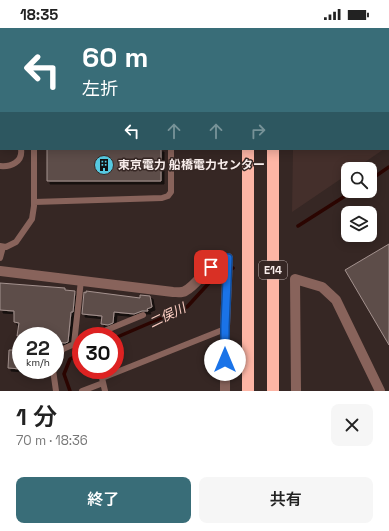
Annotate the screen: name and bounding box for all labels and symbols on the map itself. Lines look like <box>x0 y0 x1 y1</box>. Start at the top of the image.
building icon: 東京電力 船橋電力センター <box>93 154 115 176</box>
place label: 東京電力 船橋電力センター <box>118 157 265 173</box>
pin <box>194 250 228 284</box>
road number: E14 <box>259 261 287 279</box>
water label: 二俣川 <box>146 298 190 332</box>
speed limit sign: 30 <box>72 327 124 379</box>
position arrow <box>204 339 246 381</box>

